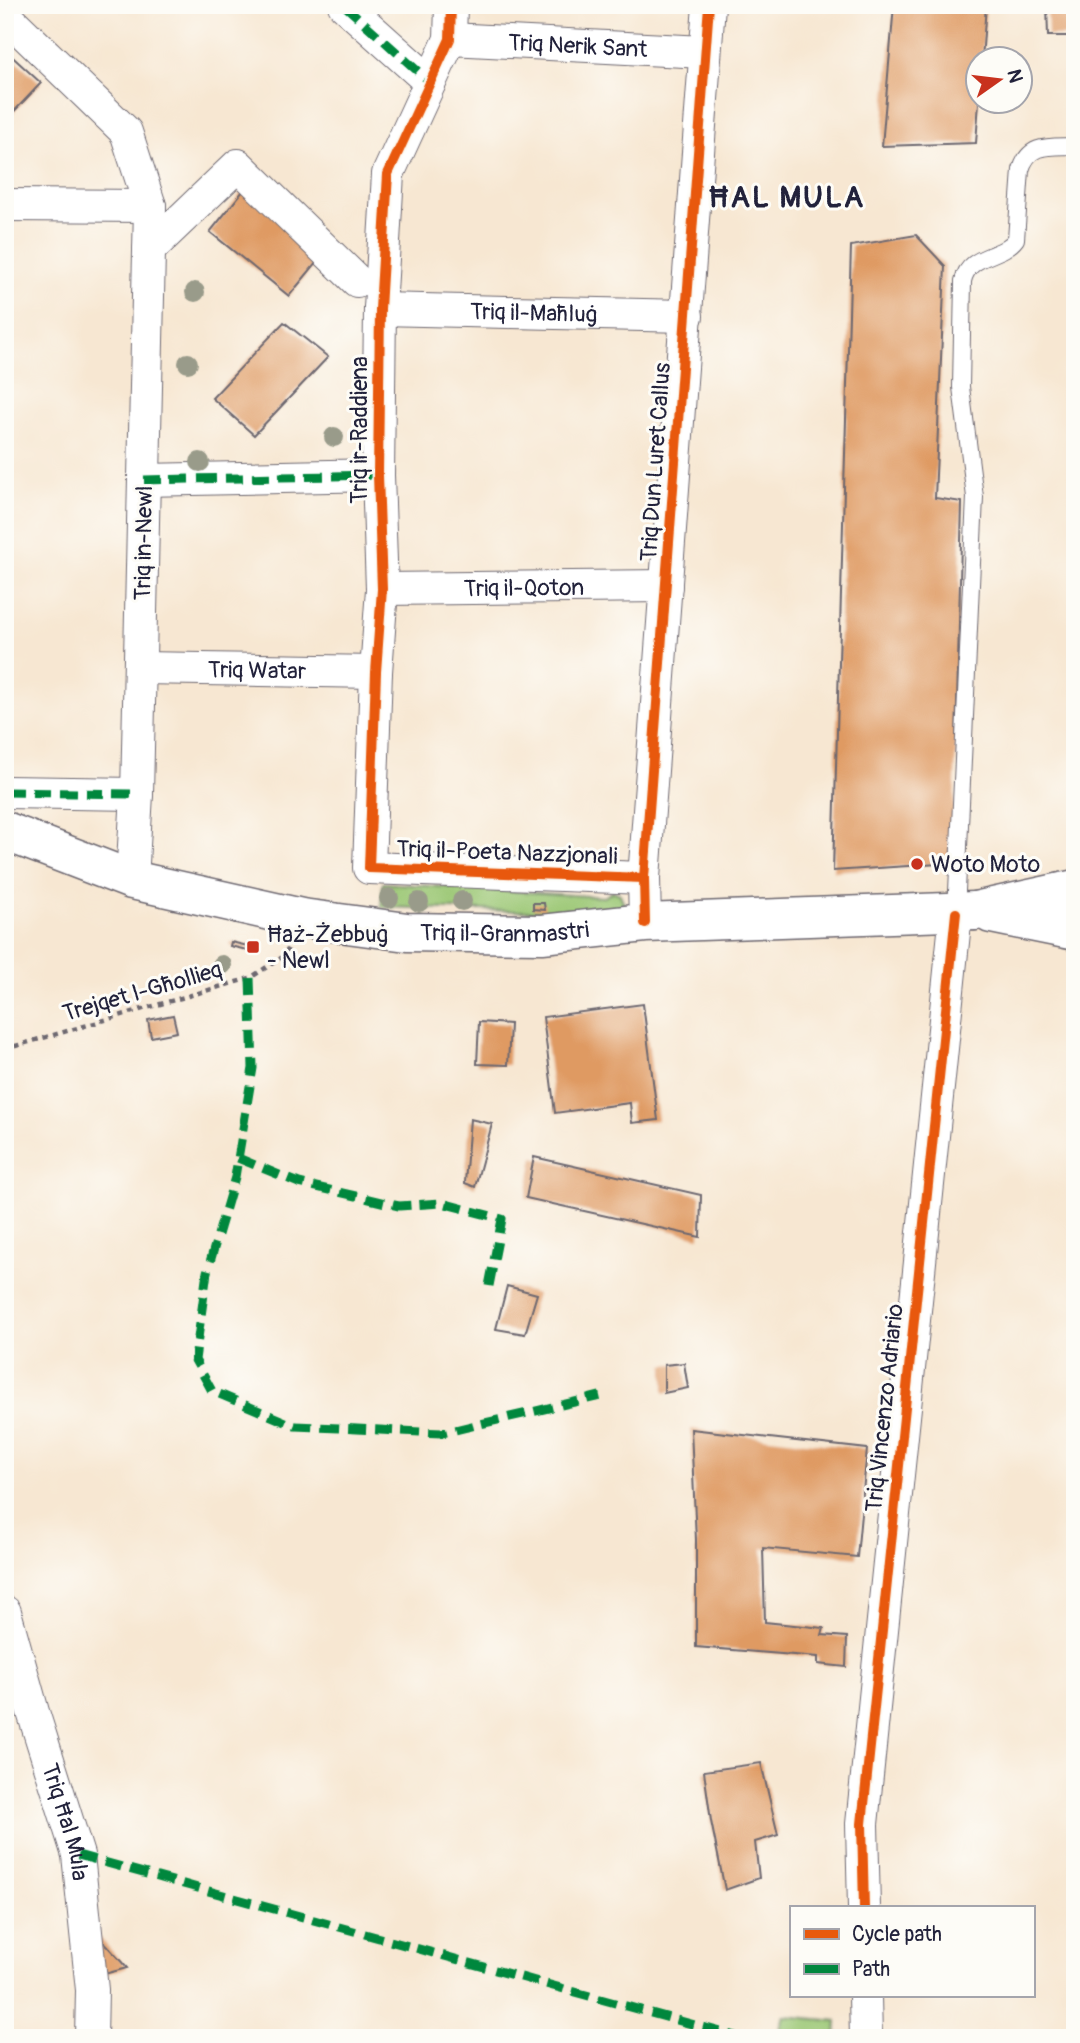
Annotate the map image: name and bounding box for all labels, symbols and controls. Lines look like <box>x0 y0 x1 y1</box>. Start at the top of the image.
street label: Triq Nerik Sant <box>507 28 649 64</box>
north arrow <box>964 46 1034 116</box>
text: N <box>1001 67 1028 85</box>
district label: ĦAL MULA <box>709 179 865 216</box>
street label: Triq il-Maħluġ <box>470 297 598 329</box>
street label: Triq ir-Raddiena <box>345 356 374 504</box>
street label: Triq Dun Luret Callus <box>634 362 677 562</box>
street label: Triq in-Newl <box>128 485 159 601</box>
street label: Triq il-Qoton <box>464 573 584 603</box>
street label: Triq Watar <box>208 655 306 686</box>
street label: Triq il-Poeta Nazzjonali <box>396 834 618 871</box>
place label: Woto Moto <box>931 850 1040 879</box>
marker: Woto Moto <box>909 856 925 872</box>
street label: Triq il-Granmastri <box>420 915 591 949</box>
place label: Ħaż-Żebbuġ - Newl <box>267 920 389 975</box>
marker: Ħaż-Żebbuġ - Newl <box>245 939 261 955</box>
street label: Trejqet l-Għollieq <box>59 955 225 1028</box>
street label: Triq Vincenzo Adriario <box>859 1302 910 1514</box>
street label: Triq Ħal Mula <box>35 1760 95 1882</box>
legend <box>790 1906 1034 1997</box>
text: Cycle path <box>852 1921 942 1948</box>
text: Path <box>852 1956 890 1983</box>

